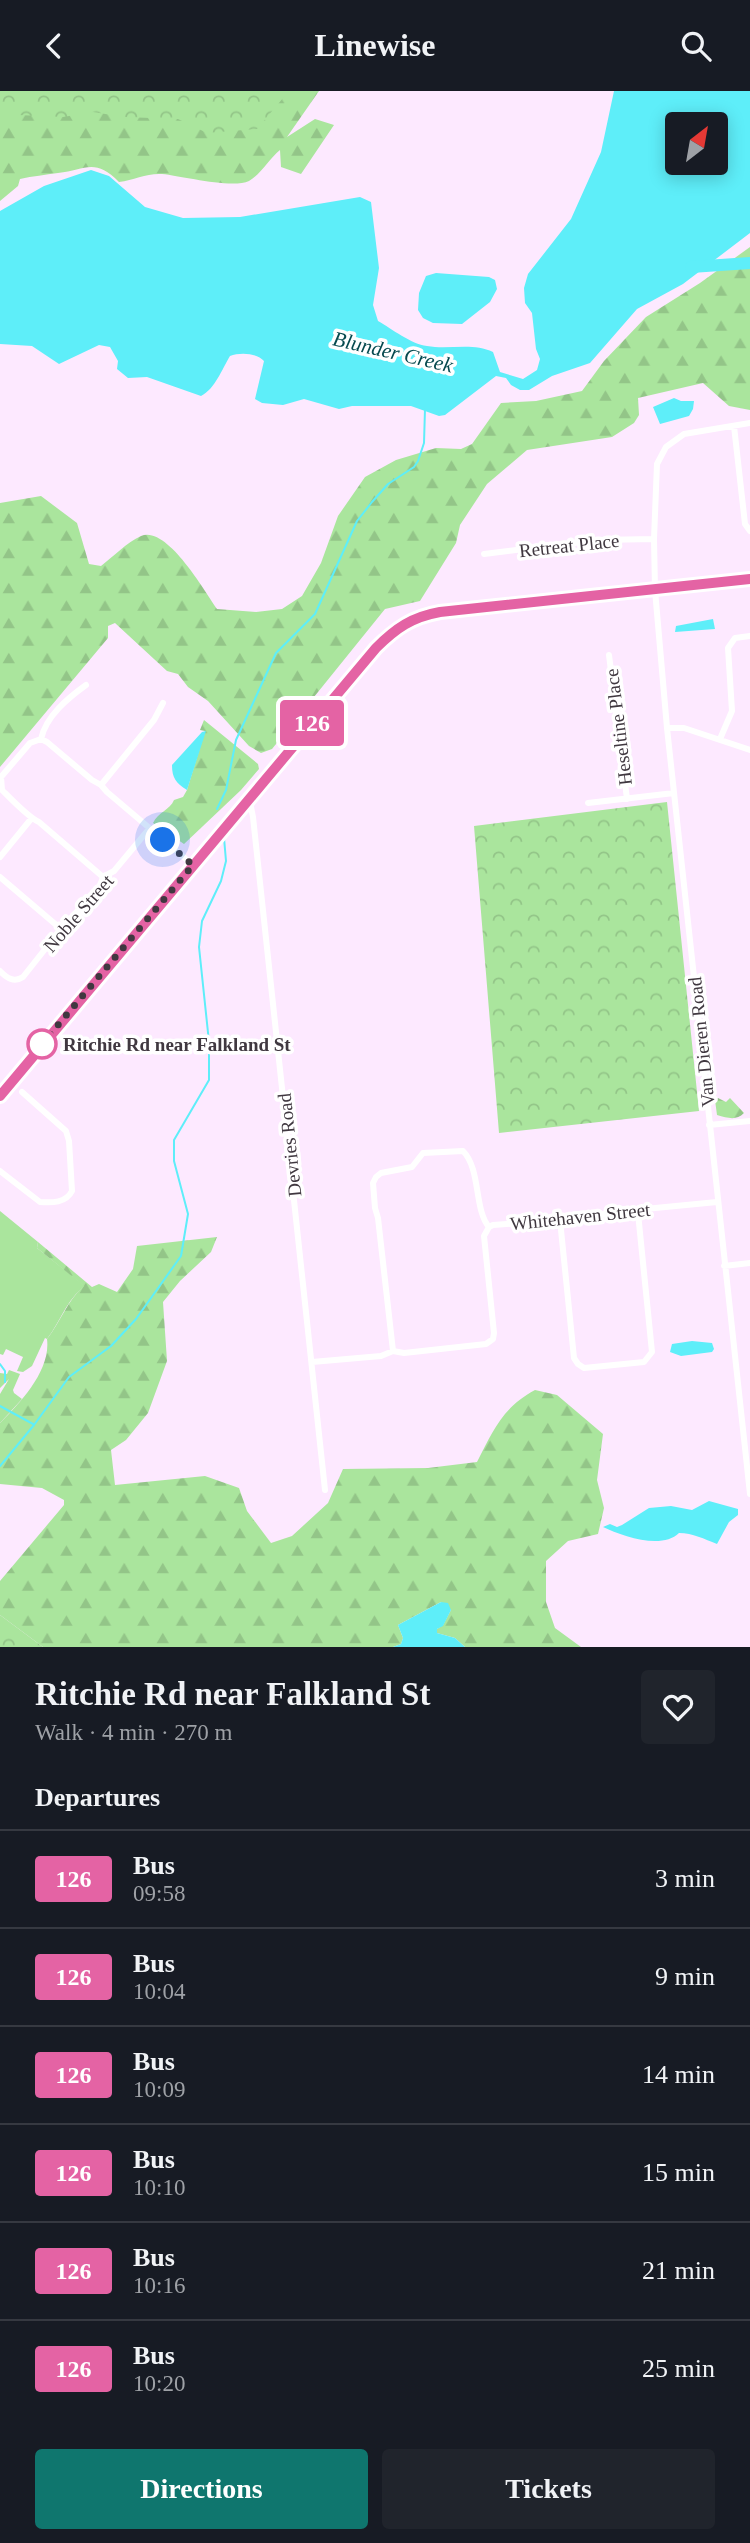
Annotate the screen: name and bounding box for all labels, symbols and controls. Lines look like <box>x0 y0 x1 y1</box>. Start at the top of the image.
icon: back <box>35 27 73 65</box>
text: Linewise <box>315 27 435 63</box>
icon: search <box>677 27 715 65</box>
north arrow <box>665 112 728 175</box>
map controls <box>665 112 728 175</box>
water label: Blunder Creek <box>331 327 456 378</box>
street label: Retreat Place <box>518 530 620 561</box>
street label: Heseltine Place <box>601 667 636 787</box>
line badge: 126 <box>272 700 352 746</box>
text: 126 <box>294 710 330 736</box>
your location <box>145 822 180 857</box>
street label: Noble Street <box>39 870 118 956</box>
street label: Van Dieren Road <box>684 975 719 1108</box>
marker: Ritchie Rd near Falkland St <box>27 1029 57 1059</box>
place label: Ritchie Rd near Falkland St <box>63 1034 291 1055</box>
street label: Devries Road <box>274 1092 305 1198</box>
street label: Whitehaven Street <box>509 1199 652 1234</box>
button: heart <box>641 1670 715 1744</box>
text: Ritchie Rd near Falkland St <box>35 1676 430 1712</box>
text: Walk · 4 min · 270 m <box>35 1720 232 1745</box>
text: Departures <box>35 1783 160 1812</box>
text: Bus <box>133 1851 175 1880</box>
text: 3 min <box>655 1864 715 1893</box>
text: 126 <box>56 1866 92 1892</box>
text: 09:58 <box>133 1881 185 1906</box>
text: Bus <box>133 1949 175 1978</box>
text: 9 min <box>655 1962 715 1991</box>
text: 126 <box>56 1964 92 1990</box>
text: 10:04 <box>133 1979 185 2004</box>
text: Bus <box>133 2047 175 2076</box>
text: 14 min <box>642 2060 715 2089</box>
text: 126 <box>56 2062 92 2088</box>
text: 10:09 <box>133 2077 185 2102</box>
text: Bus <box>133 2145 175 2174</box>
text: 15 min <box>642 2158 715 2187</box>
text: 126 <box>56 2160 92 2186</box>
text: 10:10 <box>133 2175 185 2200</box>
text: Bus <box>133 2243 175 2272</box>
text: 21 min <box>642 2256 715 2285</box>
text: 126 <box>56 2258 92 2284</box>
text: 10:16 <box>133 2273 185 2298</box>
text: Bus <box>133 2341 175 2370</box>
text: 25 min <box>642 2354 715 2383</box>
text: 126 <box>56 2356 92 2382</box>
text: 10:20 <box>133 2371 185 2396</box>
button: Directions <box>35 2449 368 2529</box>
button: Tickets <box>382 2449 715 2529</box>

